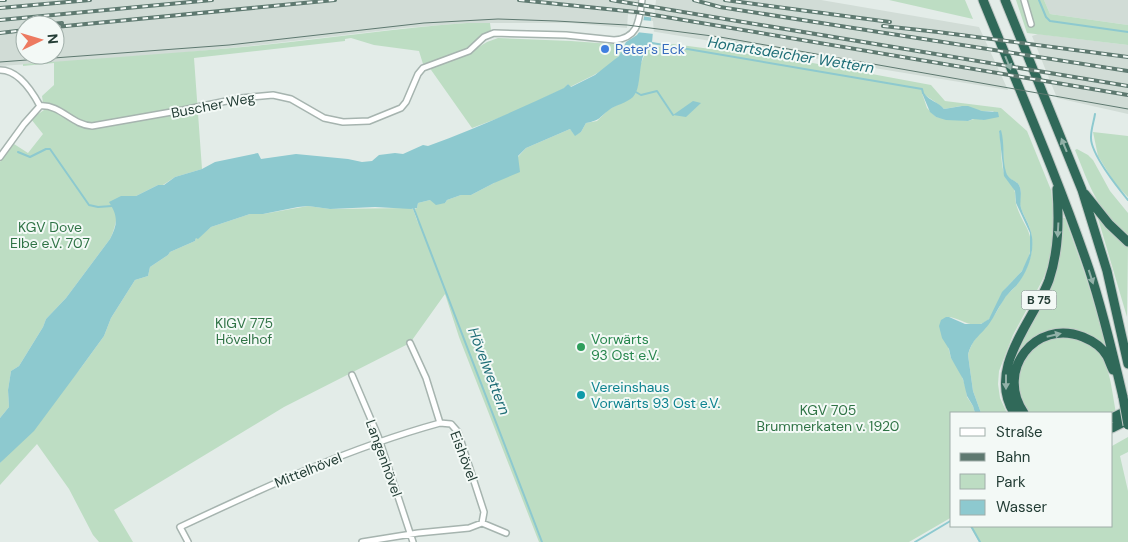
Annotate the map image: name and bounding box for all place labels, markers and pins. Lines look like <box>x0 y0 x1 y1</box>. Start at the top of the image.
place label: Peter's Eck <box>615 40 685 58</box>
marker: Peter's Eck <box>599 43 611 55</box>
place label: Vorwärts 93 Ost e.V. <box>591 330 659 364</box>
marker: Vorwärts 93 Ost e.V. <box>575 341 587 353</box>
place label: Vereinshaus Vorwärts 93 Ost e.V. <box>591 378 721 412</box>
marker: Vereinshaus Vorwärts 93 Ost e.V. <box>575 389 587 401</box>

